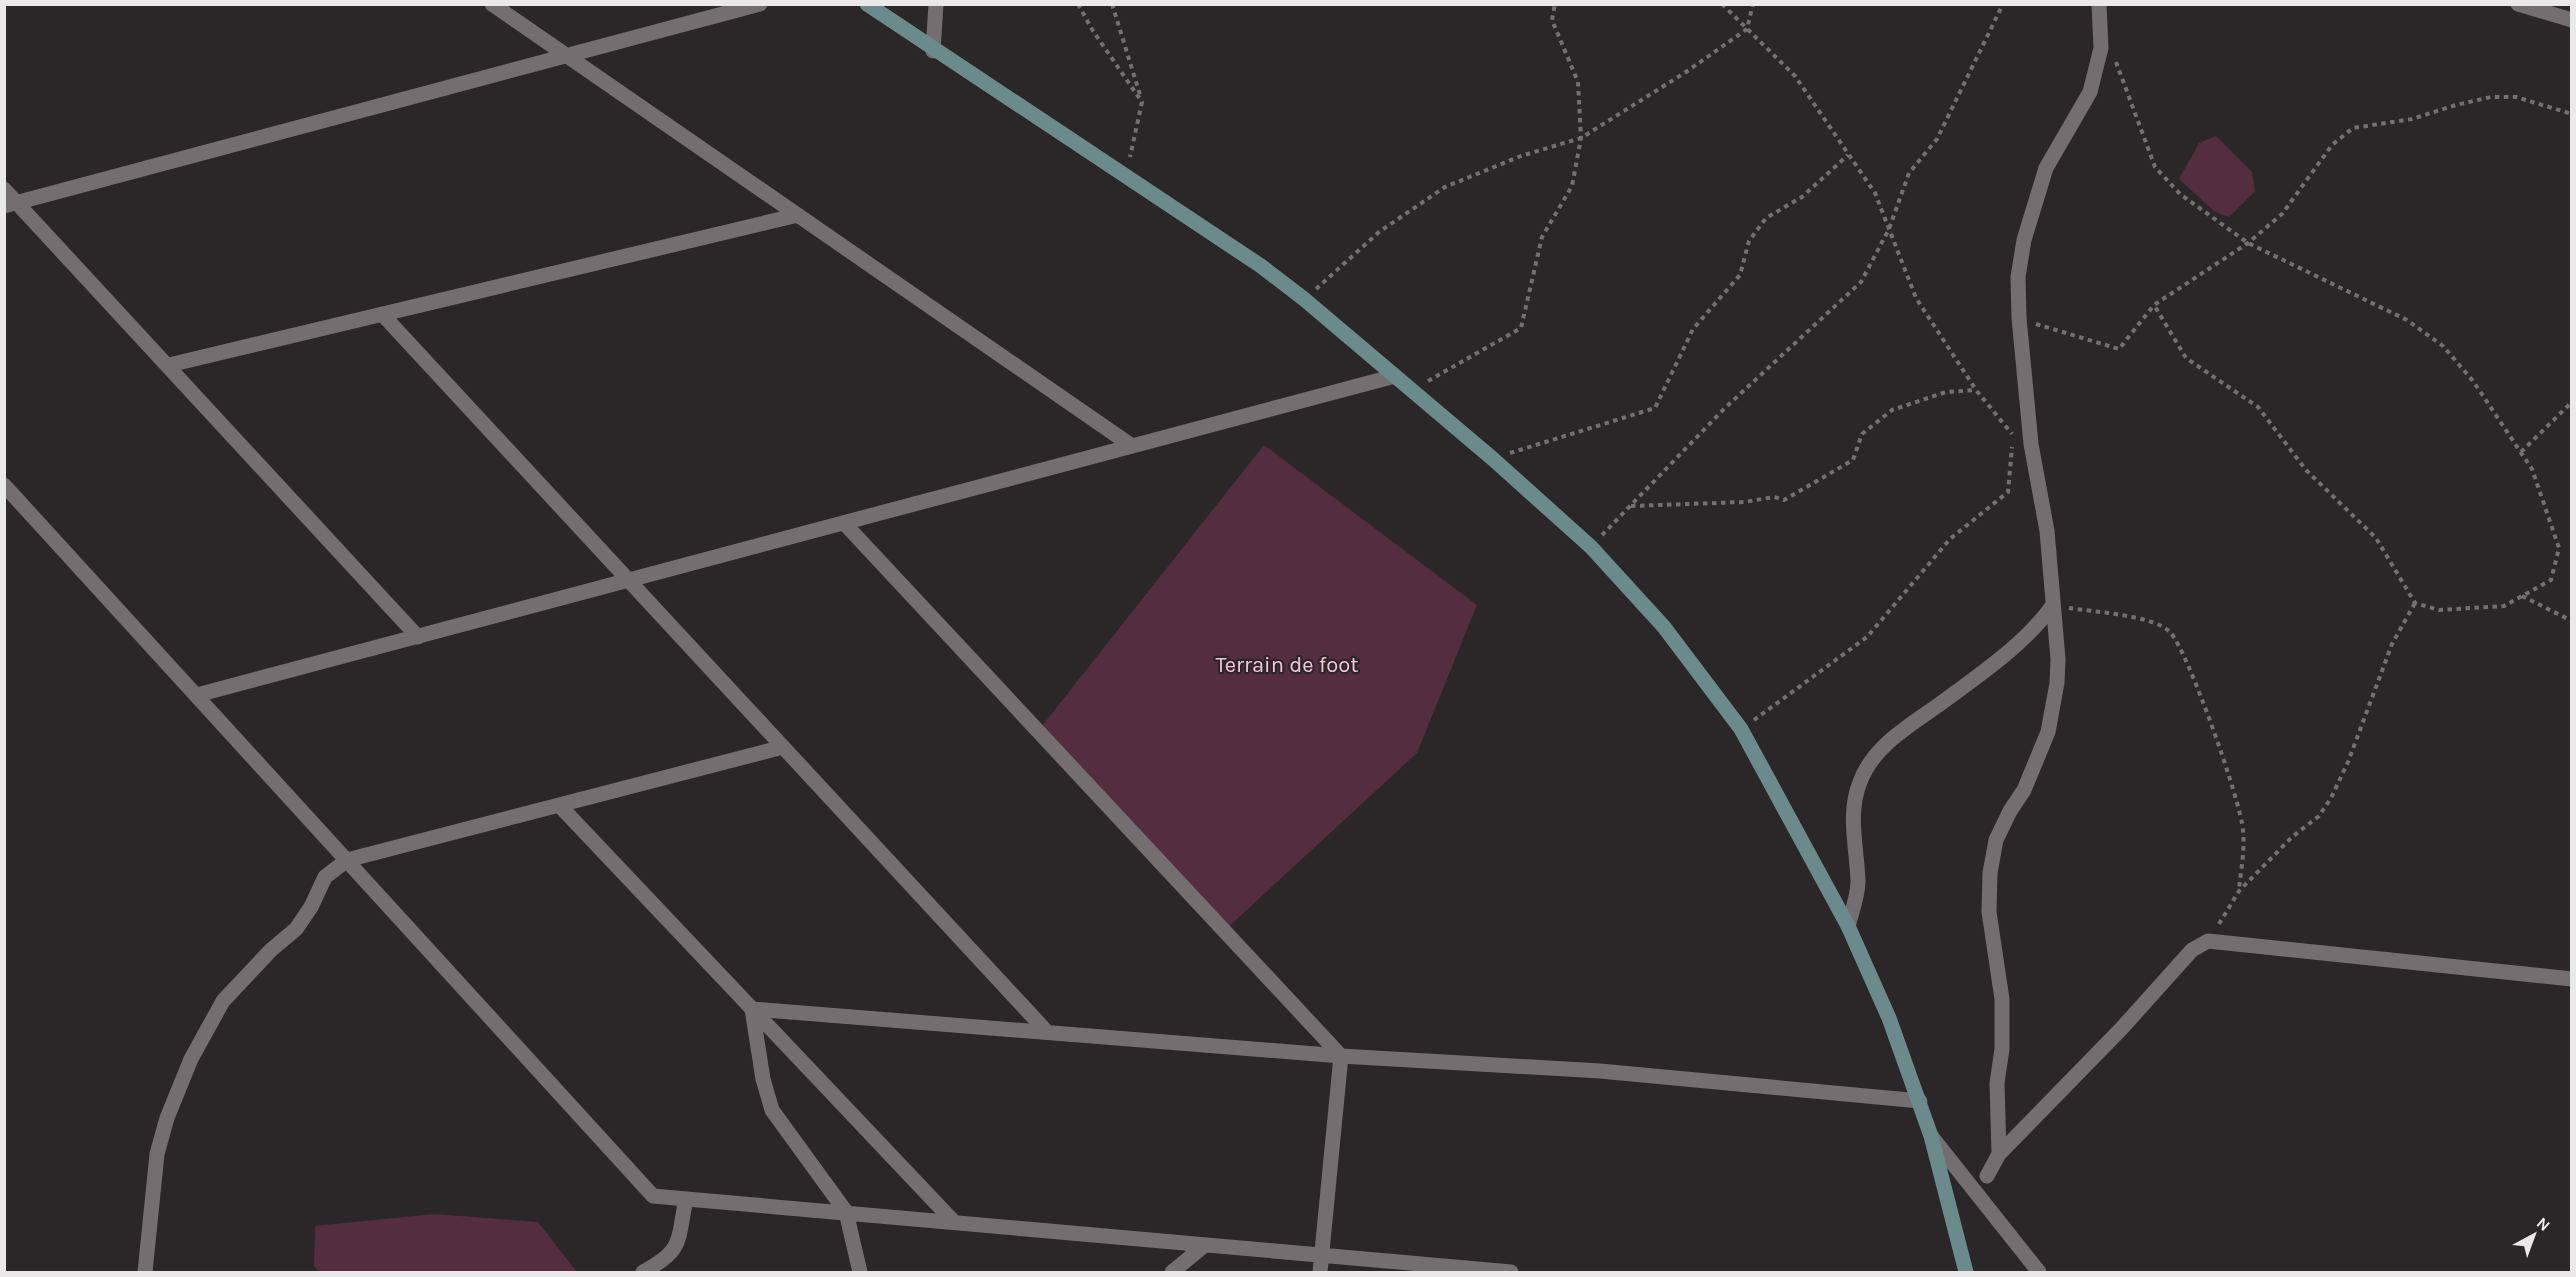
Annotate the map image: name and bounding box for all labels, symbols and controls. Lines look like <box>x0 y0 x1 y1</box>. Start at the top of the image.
park label: Terrain de foot <box>1215 652 1359 678</box>
north arrow <box>2504 1205 2564 1265</box>
text: N <box>2533 1213 2554 1235</box>

